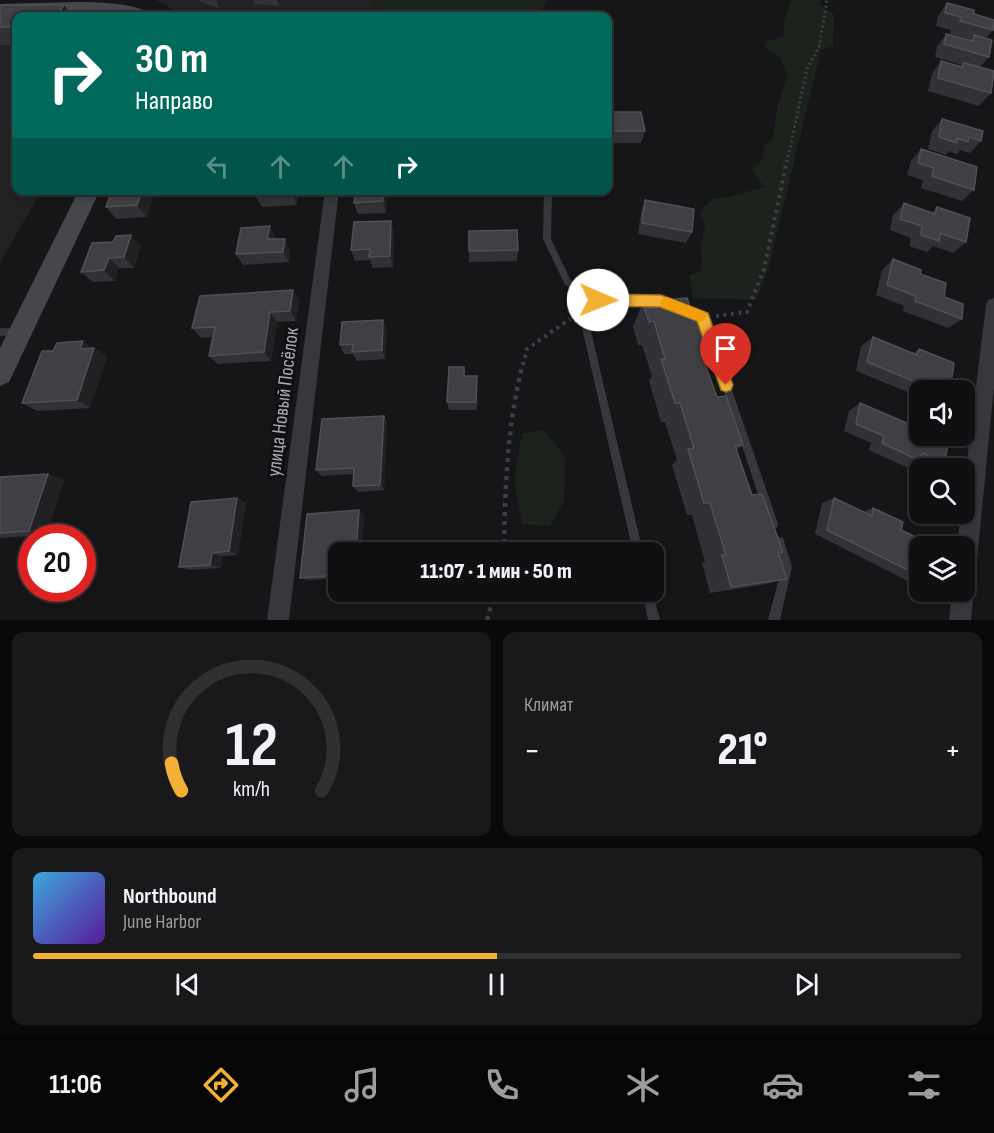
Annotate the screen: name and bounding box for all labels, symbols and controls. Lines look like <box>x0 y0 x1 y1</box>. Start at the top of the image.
text: 30 m <box>135 34 208 85</box>
icon: right <box>36 36 114 114</box>
text: Направо <box>135 85 213 117</box>
icon: left <box>201 150 234 183</box>
icon: ahead <box>264 150 297 183</box>
icon: ahead <box>327 150 360 183</box>
icon: right <box>390 150 423 183</box>
position arrow <box>566 268 630 332</box>
pin <box>700 323 751 385</box>
street label: улица Новый Посёлок <box>262 326 304 478</box>
icon: arrive <box>709 332 742 365</box>
map controls <box>909 380 975 602</box>
button: sound <box>909 380 975 446</box>
button: search <box>909 458 975 524</box>
speed limit sign: 20 <box>18 524 96 602</box>
button: layers <box>909 536 975 602</box>
text: 11:07 · 1 мин · 50 m <box>420 558 572 585</box>
text: Климат <box>524 693 574 717</box>
text: 12 <box>225 709 278 784</box>
text: 21° <box>717 723 768 778</box>
text: − <box>524 731 540 771</box>
text: + <box>945 731 961 771</box>
text: km/h <box>233 777 270 802</box>
text: Northbound <box>123 883 217 910</box>
text: June Harbor <box>123 910 201 934</box>
icon: previous <box>171 968 204 1001</box>
icon: pause <box>480 968 513 1001</box>
icon: next <box>790 968 823 1001</box>
icon: directions <box>200 1064 242 1106</box>
icon: music <box>341 1064 383 1106</box>
icon: phone <box>481 1064 523 1106</box>
icon: climate <box>622 1064 664 1106</box>
icon: car <box>762 1064 804 1106</box>
icon: filters <box>903 1064 945 1106</box>
text: 11:06 <box>49 1069 102 1101</box>

